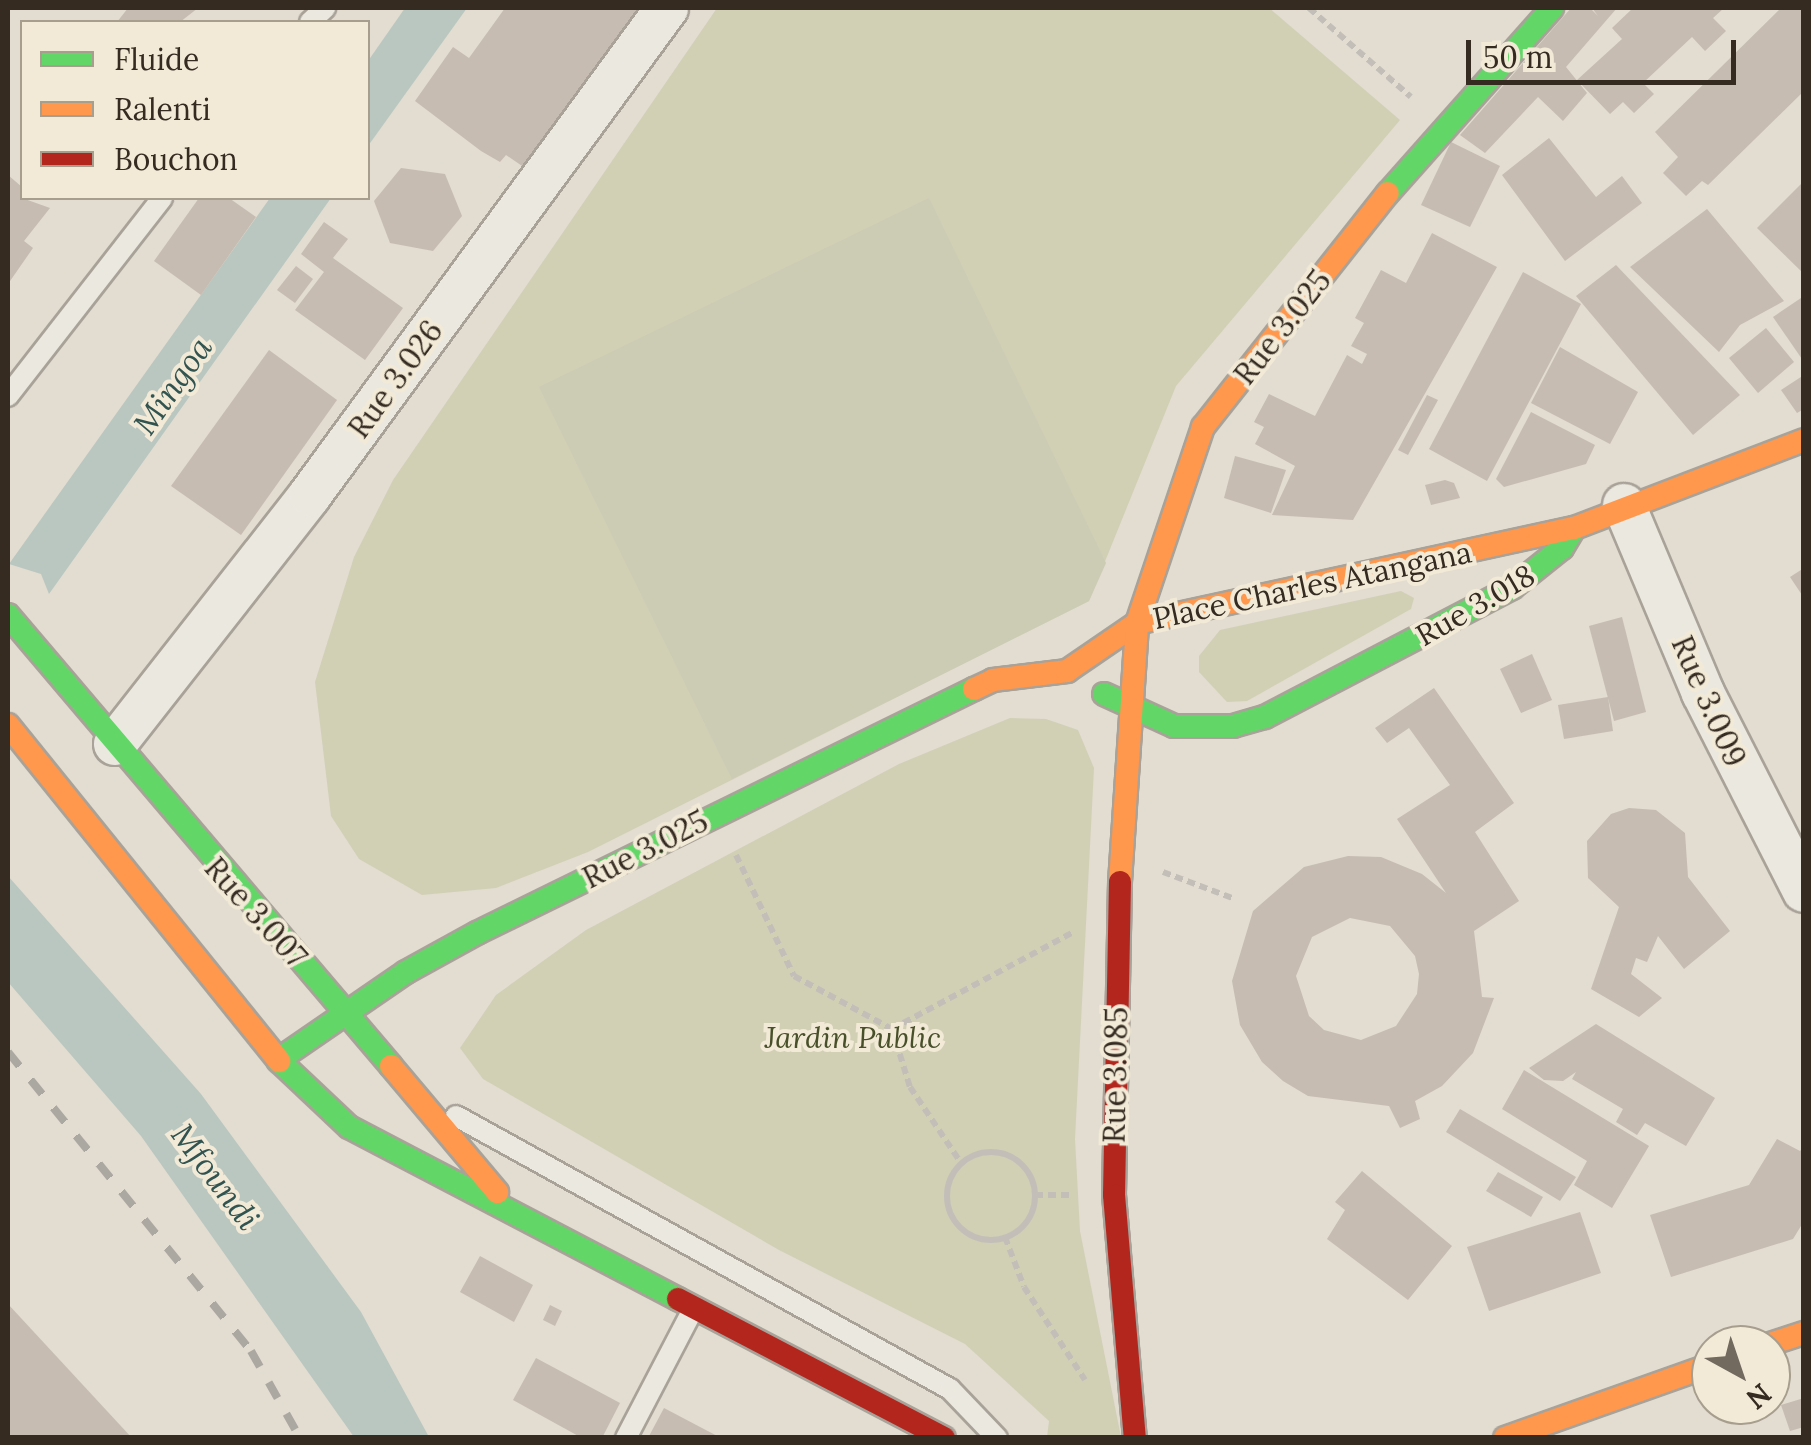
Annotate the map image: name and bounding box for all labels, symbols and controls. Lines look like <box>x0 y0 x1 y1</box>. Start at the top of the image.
legend <box>20 20 370 200</box>
scale bar <box>1471 20 1741 82</box>
text: 50 m <box>1483 38 1553 76</box>
text: Fluide <box>114 40 199 78</box>
text: Ralenti <box>114 90 211 128</box>
text: Bouchon <box>114 140 238 178</box>
street label: Rue 3.025 <box>1226 263 1338 391</box>
street label: Rue 3.026 <box>340 313 450 445</box>
water label: Mingoa <box>126 330 220 442</box>
street label: Place Charles Atangana <box>1149 534 1475 636</box>
street label: Rue 3.018 <box>1409 557 1541 653</box>
street label: Rue 3.009 <box>1664 630 1754 772</box>
street label: Rue 3.025 <box>576 802 714 896</box>
street label: Rue 3.007 <box>197 850 315 974</box>
street label: Rue 3.085 <box>1096 1007 1134 1143</box>
park label: Jardin Public <box>765 1019 941 1055</box>
water label: Mfoundi <box>163 1117 267 1237</box>
north arrow <box>1691 1325 1791 1425</box>
text: N <box>1739 1376 1779 1417</box>

